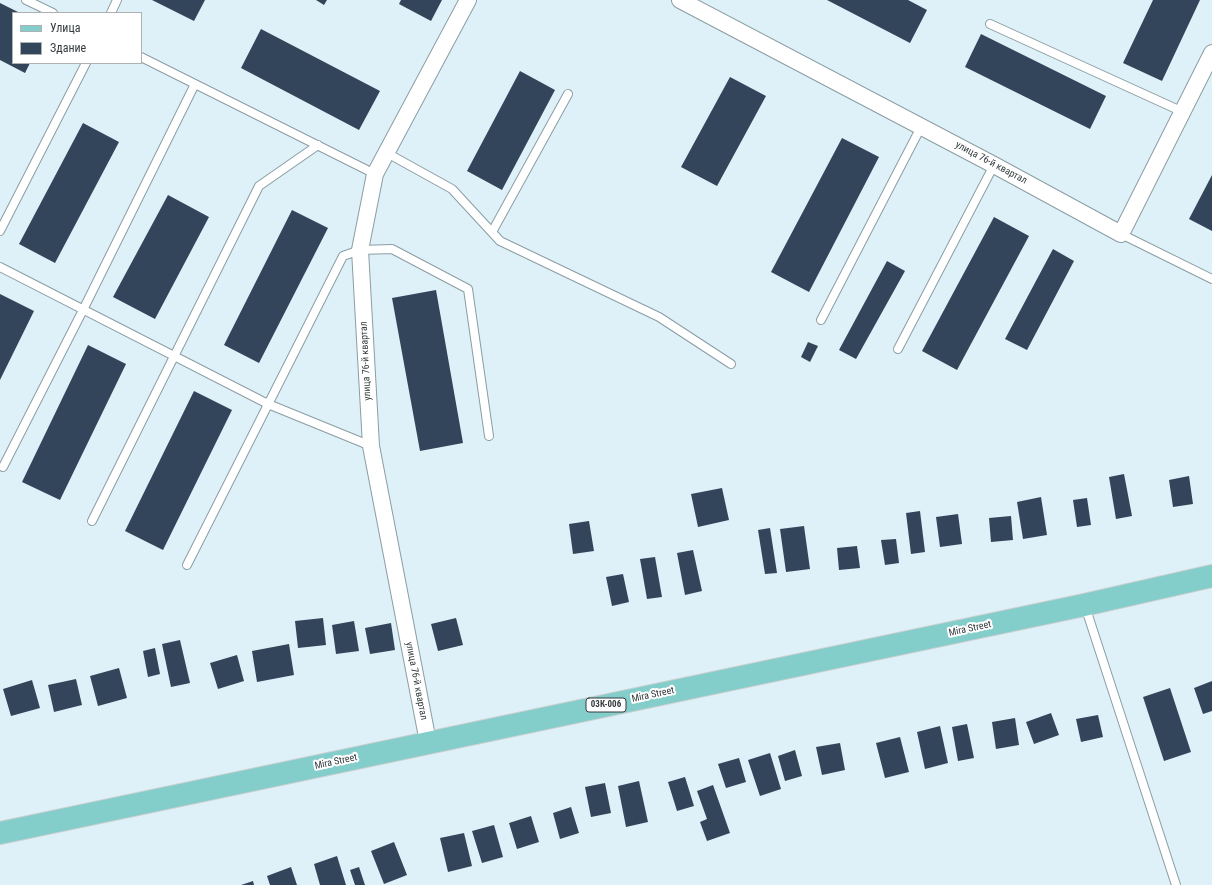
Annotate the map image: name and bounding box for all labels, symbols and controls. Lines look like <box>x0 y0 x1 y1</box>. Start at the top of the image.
legend <box>12 12 142 64</box>
text: Улица <box>50 21 80 35</box>
text: Здание <box>50 41 86 55</box>
street label: улица 76-й квартал <box>953 139 1029 187</box>
street label: улица 76-й квартал <box>358 321 374 401</box>
street label: Mira Street <box>948 619 992 639</box>
street label: улица 76-й квартал <box>403 641 429 721</box>
street label: Mira Street <box>631 685 675 705</box>
road number: 03К-006 <box>586 698 626 712</box>
street label: Mira Street <box>314 752 358 772</box>

